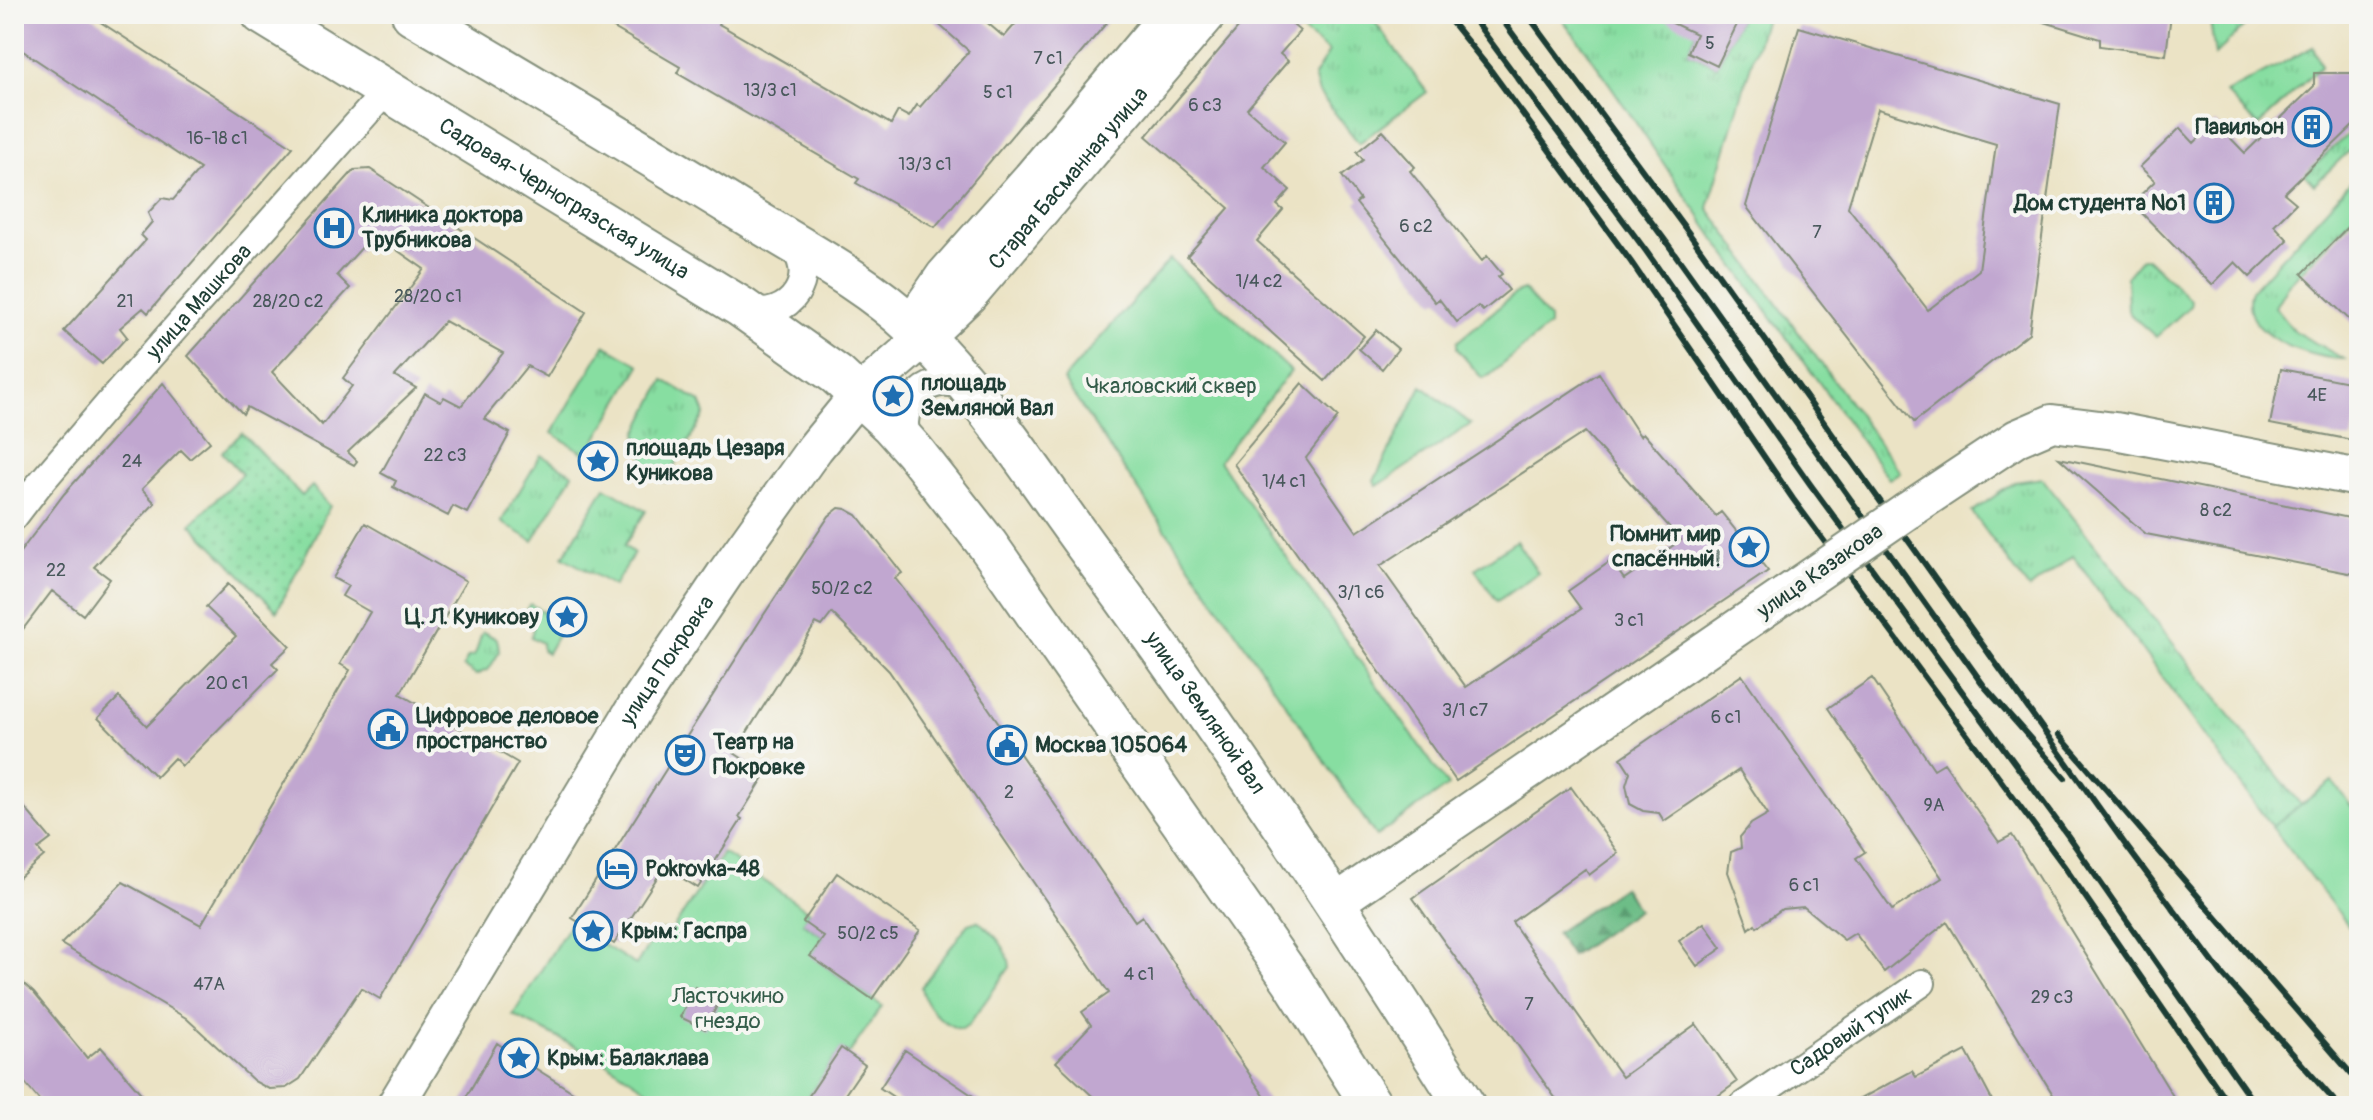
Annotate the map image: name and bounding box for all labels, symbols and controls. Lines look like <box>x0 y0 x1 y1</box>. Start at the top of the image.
house number: 5 <box>1705 32 1715 55</box>
house number: 7 с1 <box>1033 47 1063 70</box>
house number: 13/3 с1 <box>743 79 797 102</box>
street label: Старая Басманная улица <box>982 81 1154 276</box>
house number: 5 с1 <box>983 81 1013 104</box>
house number: 6 с3 <box>1188 94 1222 117</box>
building icon: Павильон <box>2291 106 2333 148</box>
street label: Садовая-Черногрязская улица <box>434 112 694 286</box>
place label: Павильон <box>2195 113 2284 141</box>
house number: 16-18 с1 <box>186 127 248 150</box>
house number: 13/3 с1 <box>898 153 952 176</box>
building icon: Дом студента №1 <box>2193 182 2235 224</box>
place label: Дом студента №1 <box>2012 189 2186 217</box>
place label: Клиника доктора Трубникова <box>361 201 523 254</box>
hospital icon: Клиника доктора Трубникова <box>313 207 355 249</box>
house number: 6 с2 <box>1399 215 1433 238</box>
house number: 7 <box>1812 221 1822 244</box>
street label: улица Машкова <box>139 238 258 366</box>
house number: 1/4 с2 <box>1235 270 1283 293</box>
house number: 28/20 с1 <box>394 285 462 308</box>
house number: 21 <box>116 290 134 313</box>
house number: 28/20 с2 <box>252 290 324 313</box>
place label: площадь Земляной Вал <box>921 369 1054 422</box>
park label: Чкаловский сквер <box>1085 372 1257 400</box>
place icon: площадь Земляной Вал <box>872 375 914 417</box>
house number: 4Е <box>2307 384 2327 407</box>
place label: площадь Цезаря Куникова <box>626 434 785 487</box>
place icon: площадь Цезаря Куникова <box>577 440 619 482</box>
house number: 22 с3 <box>423 444 467 467</box>
house number: 24 <box>122 450 143 473</box>
house number: 1/4 с1 <box>1262 470 1306 493</box>
house number: 8 с2 <box>2200 499 2232 522</box>
street label: улица Казакова <box>1751 517 1888 625</box>
place label: Помнит мир спасённый! <box>1610 520 1721 573</box>
place icon: Помнит мир спасённый! <box>1728 526 1770 568</box>
house number: 22 <box>46 559 66 582</box>
house number: 50/2 с2 <box>811 577 873 600</box>
house number: 3/1 с6 <box>1337 581 1385 604</box>
street label: улица Покровка <box>613 590 720 731</box>
place icon: Ц. Л. Куникову <box>546 596 588 638</box>
place label: Ц. Л. Куникову <box>405 603 540 631</box>
house number: 3 с1 <box>1614 609 1644 632</box>
street label: улица Земляной Вал <box>1138 625 1272 800</box>
house number: 20 с1 <box>206 672 248 695</box>
house number: 3/1 с7 <box>1442 699 1489 722</box>
place label: Цифровое деловое пространство <box>416 702 599 755</box>
house number: 6 с1 <box>1711 706 1741 729</box>
public building icon: Цифровое деловое пространство <box>367 708 409 750</box>
public building icon: Москва 105064 <box>986 724 1028 766</box>
place label: Театр на Покровке <box>712 728 806 781</box>
place label: Москва 105064 <box>1035 731 1187 759</box>
theatre icon: Театр на Покровке <box>664 734 706 776</box>
house number: 2 <box>1004 781 1014 804</box>
house number: 9A <box>1924 794 1945 817</box>
hotel icon: Pokrovka-48 <box>596 848 638 890</box>
place label: Pokrovka-48 <box>645 855 760 883</box>
house number: 6 с1 <box>1789 874 1819 897</box>
place icon: Крым: Гаспра <box>572 910 614 952</box>
place label: Крым: Гаспра <box>621 917 747 945</box>
house number: 50/2 с5 <box>837 922 899 945</box>
house number: 4 с1 <box>1124 963 1154 986</box>
house number: 47А <box>193 973 225 996</box>
street label: Садовый тупик <box>1784 980 1917 1083</box>
park label: Ласточкино гнездо <box>671 982 784 1035</box>
house number: 29 с3 <box>2031 986 2073 1009</box>
house number: 7 <box>1524 993 1534 1016</box>
place icon: Крым: Балаклава <box>498 1037 540 1079</box>
place label: Крым: Балаклава <box>547 1044 709 1072</box>

